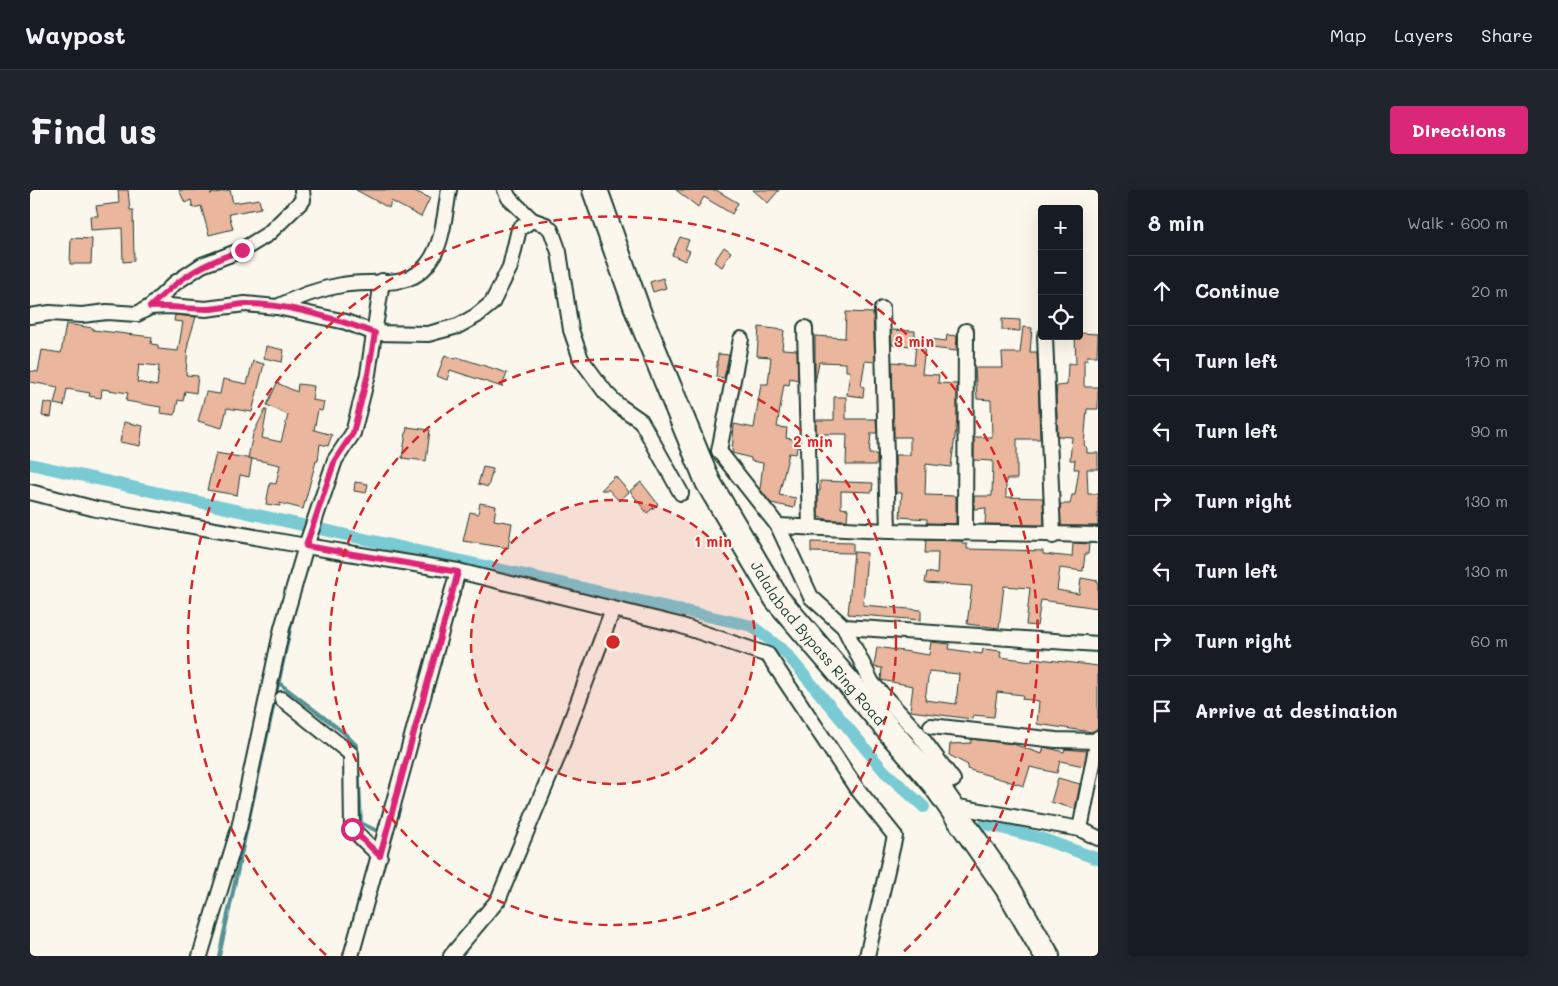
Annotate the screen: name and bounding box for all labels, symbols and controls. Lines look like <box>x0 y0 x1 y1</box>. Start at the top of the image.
text: Waypost <box>25 19 126 50</box>
text: Map <box>1330 23 1366 47</box>
text: Layers <box>1394 23 1453 47</box>
text: Share <box>1481 23 1533 47</box>
button: Directions <box>1390 106 1528 154</box>
text: Find us <box>30 107 157 153</box>
map controls <box>1038 205 1083 340</box>
button: + <box>1038 205 1083 250</box>
text: 8 min <box>1148 209 1204 236</box>
text: Walk · 600 m <box>1407 212 1508 233</box>
route end <box>231 239 254 262</box>
button: − <box>1038 250 1083 295</box>
icon: ahead <box>1148 277 1176 305</box>
text: Continue <box>1195 278 1280 303</box>
text: 20 m <box>1471 280 1508 301</box>
button: locate <box>1038 295 1083 340</box>
text: 3 min <box>894 331 934 351</box>
icon: left <box>1148 347 1176 375</box>
text: Turn left <box>1195 348 1278 373</box>
text: 170 m <box>1464 350 1508 371</box>
icon: left <box>1148 417 1176 445</box>
text: Turn left <box>1195 418 1278 443</box>
text: 90 m <box>1471 420 1508 441</box>
text: 2 min <box>793 431 833 451</box>
icon: right <box>1148 487 1176 515</box>
text: Turn right <box>1195 488 1292 513</box>
text: 130 m <box>1464 490 1508 511</box>
text: 1 min <box>694 531 732 551</box>
street label: Jalalabad Bypass Ring Road <box>747 557 890 729</box>
icon: left <box>1148 557 1176 585</box>
text: Turn left <box>1195 558 1278 583</box>
text: 130 m <box>1464 560 1508 581</box>
icon: right <box>1148 627 1176 655</box>
text: Turn right <box>1195 628 1292 653</box>
text: 60 m <box>1471 630 1508 651</box>
centre of rings <box>604 633 622 651</box>
icon: arrive <box>1148 697 1176 725</box>
text: Arrive at destination <box>1195 698 1398 723</box>
route start <box>341 818 364 841</box>

